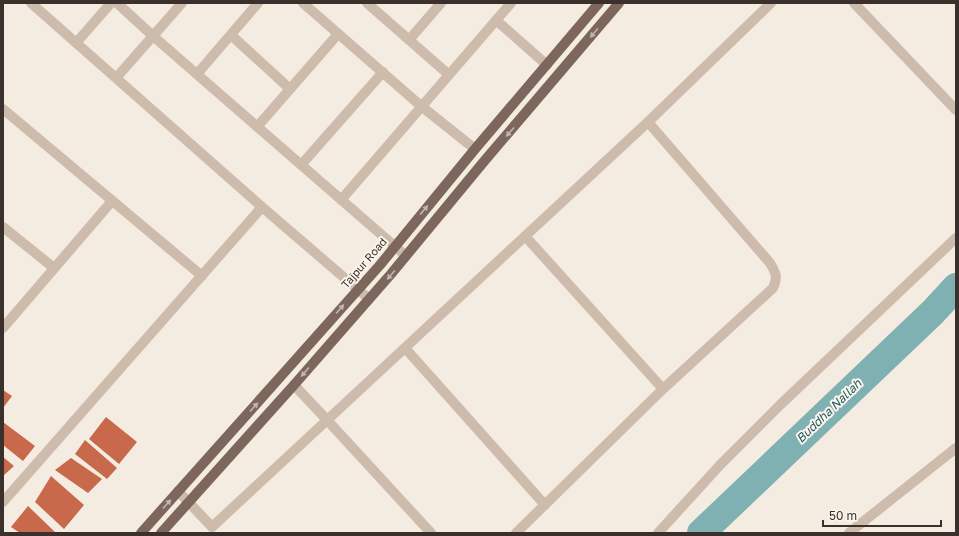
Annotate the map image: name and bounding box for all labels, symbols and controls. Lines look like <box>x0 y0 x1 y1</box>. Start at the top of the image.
one-way arrow <box>590 28 599 37</box>
one-way arrow <box>505 126 514 137</box>
one-way arrow <box>419 205 428 216</box>
street label: Tajpur Road <box>338 235 389 290</box>
one-way arrow <box>386 269 395 280</box>
one-way arrow <box>335 304 344 315</box>
one-way arrow <box>301 367 310 378</box>
water label: Buddha Nallah <box>793 375 865 446</box>
one-way arrow <box>249 402 258 412</box>
one-way arrow <box>162 499 172 509</box>
scale bar <box>823 502 941 528</box>
text: 50 m <box>829 508 857 523</box>

